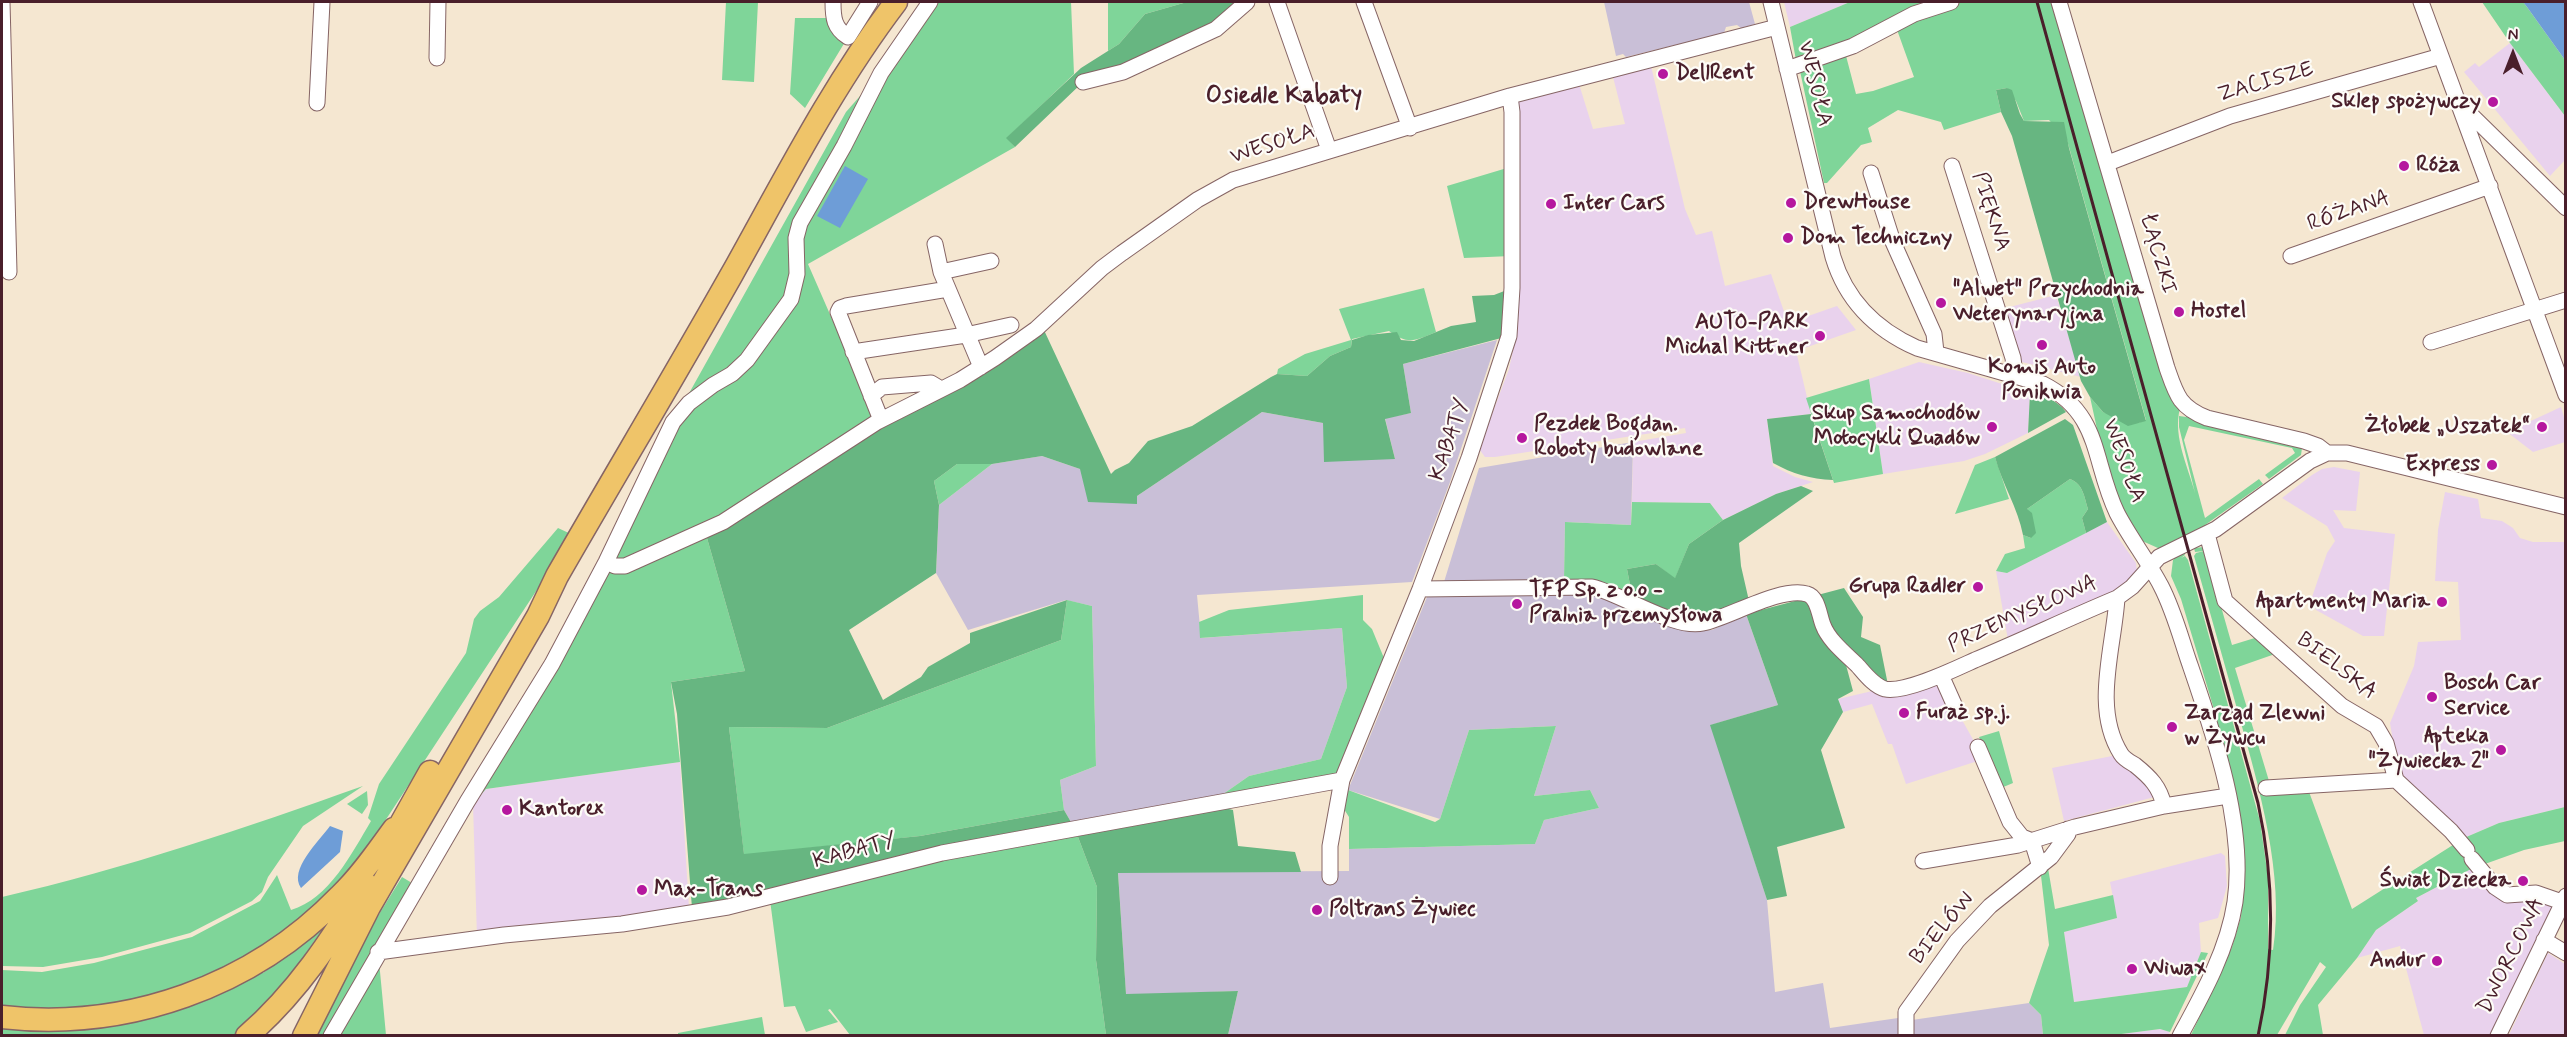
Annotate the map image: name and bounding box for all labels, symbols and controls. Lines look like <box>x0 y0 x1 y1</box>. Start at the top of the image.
north arrow <box>2483 24 2543 84</box>
text: N <box>2508 25 2518 46</box>
street label: WESOŁA <box>1791 38 1837 130</box>
street label: ZACISZE <box>2215 57 2317 109</box>
place label: DellRent <box>1675 61 1755 87</box>
marker: DellRent <box>1656 67 1670 81</box>
district label: Osiedle Kabaty <box>1206 83 1362 111</box>
place label: Sklep spożywczy <box>2331 89 2481 115</box>
marker: Sklep spożywczy <box>2486 95 2500 109</box>
street label: WESOŁA <box>1227 119 1319 171</box>
place label: Róża <box>2416 153 2460 179</box>
marker: Róża <box>2397 159 2411 173</box>
street label: PIĘKNA <box>1965 169 2015 255</box>
street label: RÓŻANA <box>2304 186 2394 238</box>
place label: DrewHouse <box>1803 190 1911 216</box>
place label: Inter Cars <box>1563 191 1665 217</box>
marker: DrewHouse <box>1784 196 1798 210</box>
marker: Inter Cars <box>1544 197 1558 211</box>
street label: ŁĄCZKI <box>2133 211 2181 297</box>
place label: Dom Techniczny <box>1800 225 1952 251</box>
marker: Dom Techniczny <box>1781 231 1795 245</box>
place label: "Alwet" Przychodnia Weterynaryjna <box>1953 277 2144 328</box>
marker: "Alwet" Przychodnia Weterynaryjna <box>1934 296 1948 310</box>
place label: Hostel <box>2191 299 2246 325</box>
marker: Hostel <box>2172 305 2186 319</box>
place label: AUTO-PARK Michal Kittner <box>1665 310 1808 362</box>
marker: AUTO-PARK Michal Kittner <box>1813 329 1827 343</box>
marker: Komis Auto Ponikwia <box>2035 338 2049 352</box>
place label: Komis Auto Ponikwia <box>1988 355 2096 406</box>
street label: KABATY <box>1425 395 1477 485</box>
place label: Skup Samochodów Motocykli Quadów <box>1812 401 1980 452</box>
place label: Pezdek Bogdan. Roboty budowlane <box>1534 412 1703 464</box>
place label: Żłobek „Uszatek“ <box>2364 414 2530 440</box>
street label: WESOŁA <box>2096 415 2150 507</box>
marker: Skup Samochodów Motocykli Quadów <box>1985 420 1999 434</box>
marker: Żłobek „Uszatek“ <box>2535 420 2549 434</box>
marker: Pezdek Bogdan. Roboty budowlane <box>1515 431 1529 445</box>
place label: Express <box>2405 452 2480 478</box>
marker: Express <box>2485 458 2499 472</box>
street label: PRZEMYSŁOWA <box>1944 570 2102 660</box>
place label: Grupa Radler <box>1848 574 1966 600</box>
place label: TFP Sp. z o.o - Pralnia przemysłowa <box>1529 578 1723 630</box>
marker: Grupa Radler <box>1971 580 1985 594</box>
place label: Apartmenty Maria <box>2256 589 2430 615</box>
marker: Apartmenty Maria <box>2435 595 2449 609</box>
marker: TFP Sp. z o.o - Pralnia przemysłowa <box>1510 597 1524 611</box>
street label: BIELSKA <box>2291 627 2381 707</box>
place label: Bosch Car Service <box>2444 671 2541 722</box>
marker: Bosch Car Service <box>2425 690 2439 704</box>
place label: Furaż sp.j. <box>1916 700 2010 726</box>
place label: Zarząd Zlewni w Żywcu <box>2184 701 2325 752</box>
marker: Furaż sp.j. <box>1897 706 1911 720</box>
marker: Zarząd Zlewni w Żywcu <box>2165 720 2179 734</box>
place label: Apteka "Żywiecka 2" <box>2369 724 2489 776</box>
marker: Apteka "Żywiecka 2" <box>2494 743 2508 757</box>
place label: Kantorex <box>519 797 603 823</box>
marker: Kantorex <box>500 803 514 817</box>
street label: KABATY <box>810 828 900 876</box>
place label: Świat Dziecka <box>2380 868 2511 894</box>
marker: Świat Dziecka <box>2516 874 2530 888</box>
place label: Max-Trans <box>654 877 763 903</box>
marker: Max-Trans <box>635 883 649 897</box>
street label: BIELÓW <box>1905 887 1981 971</box>
street label: DWORCOWA <box>2473 894 2551 1018</box>
place label: Poltrans Żywiec <box>1329 897 1476 923</box>
marker: Poltrans Żywiec <box>1310 903 1324 917</box>
place label: Andur <box>2370 948 2425 974</box>
marker: Andur <box>2430 954 2444 968</box>
place label: Wiwax <box>2144 956 2206 982</box>
marker: Wiwax <box>2125 962 2139 976</box>

